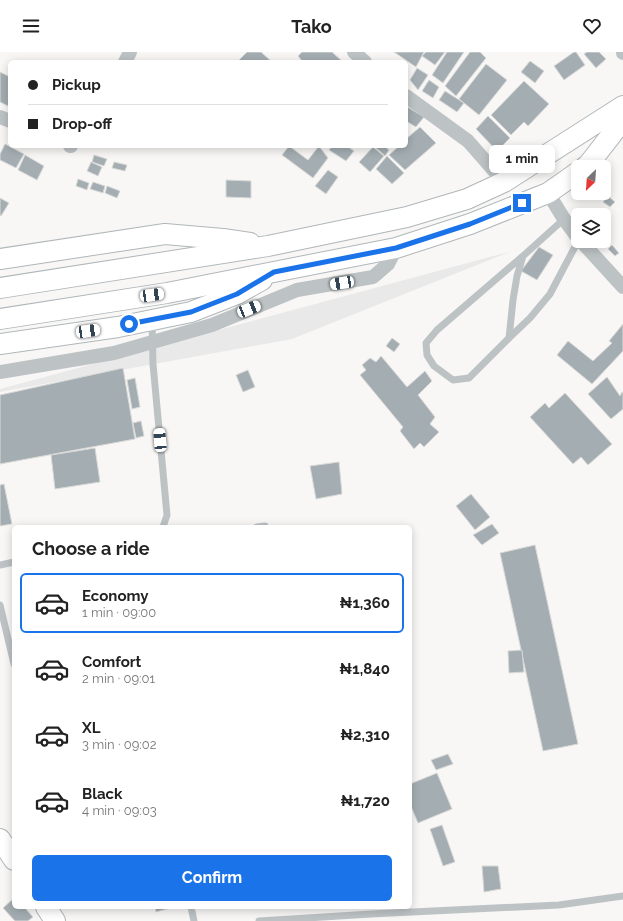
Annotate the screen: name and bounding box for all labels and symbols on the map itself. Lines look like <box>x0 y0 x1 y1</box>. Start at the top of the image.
callout: 1 min <box>489 145 555 173</box>
north arrow <box>571 160 611 200</box>
route end <box>513 194 531 212</box>
car <box>329 275 355 291</box>
car <box>139 287 165 303</box>
car <box>236 299 262 319</box>
route start <box>120 315 138 333</box>
car <box>75 323 101 339</box>
car <box>153 428 167 452</box>

